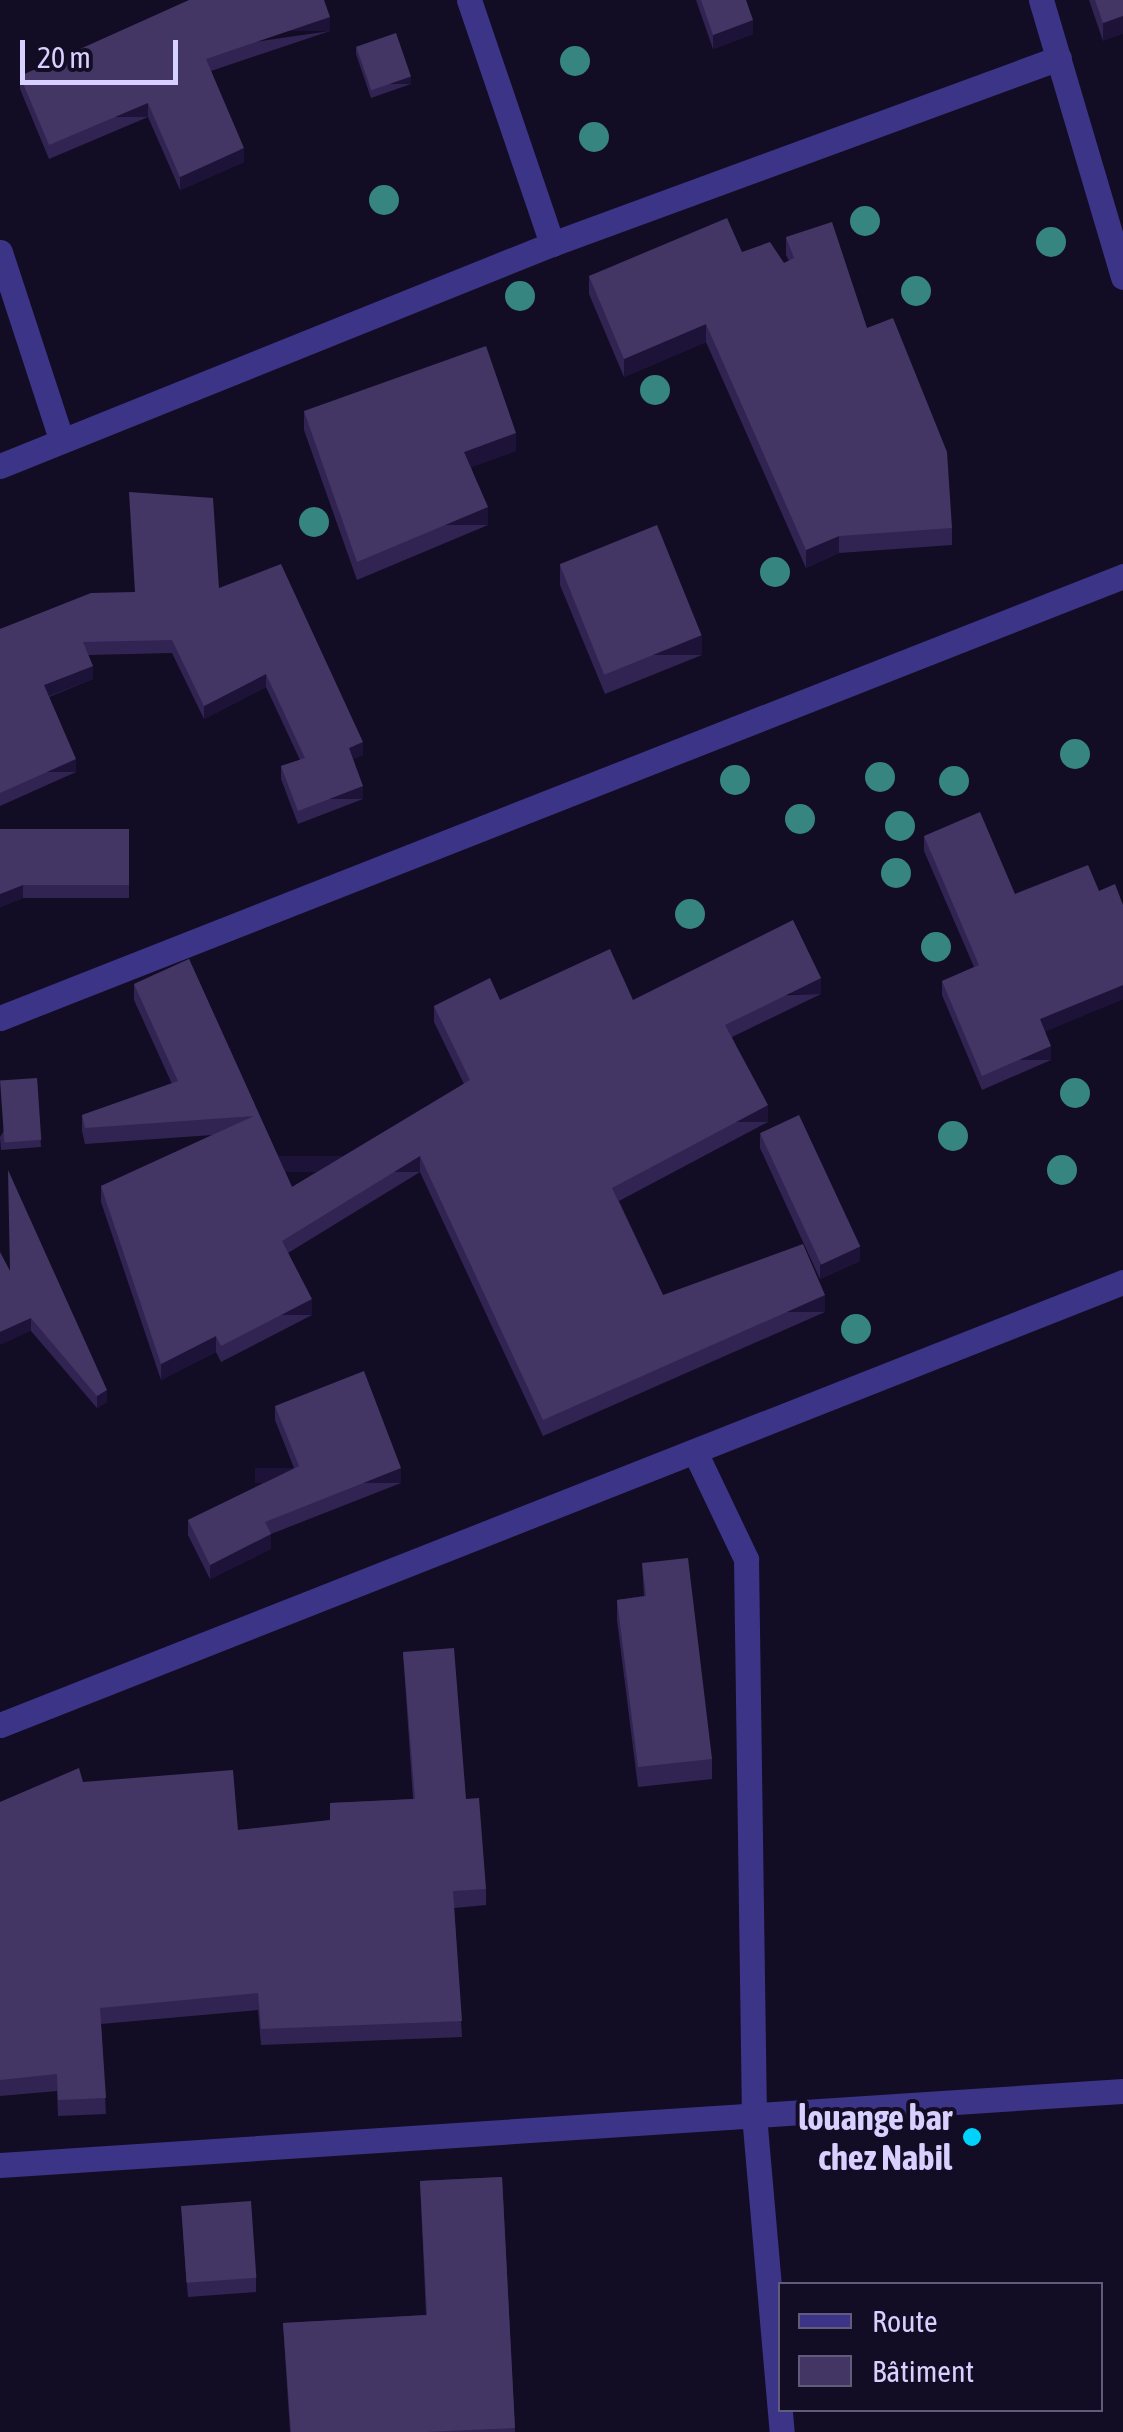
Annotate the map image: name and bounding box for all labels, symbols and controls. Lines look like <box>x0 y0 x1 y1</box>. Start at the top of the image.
scale bar <box>25 20 182 82</box>
text: 20 m <box>37 40 91 74</box>
place label: louange bar chez Nabil <box>798 2096 952 2178</box>
marker: louange bar chez Nabil <box>961 2126 983 2148</box>
legend <box>778 2282 1103 2412</box>
text: Route <box>872 2304 938 2338</box>
text: Bâtiment <box>872 2354 974 2388</box>

